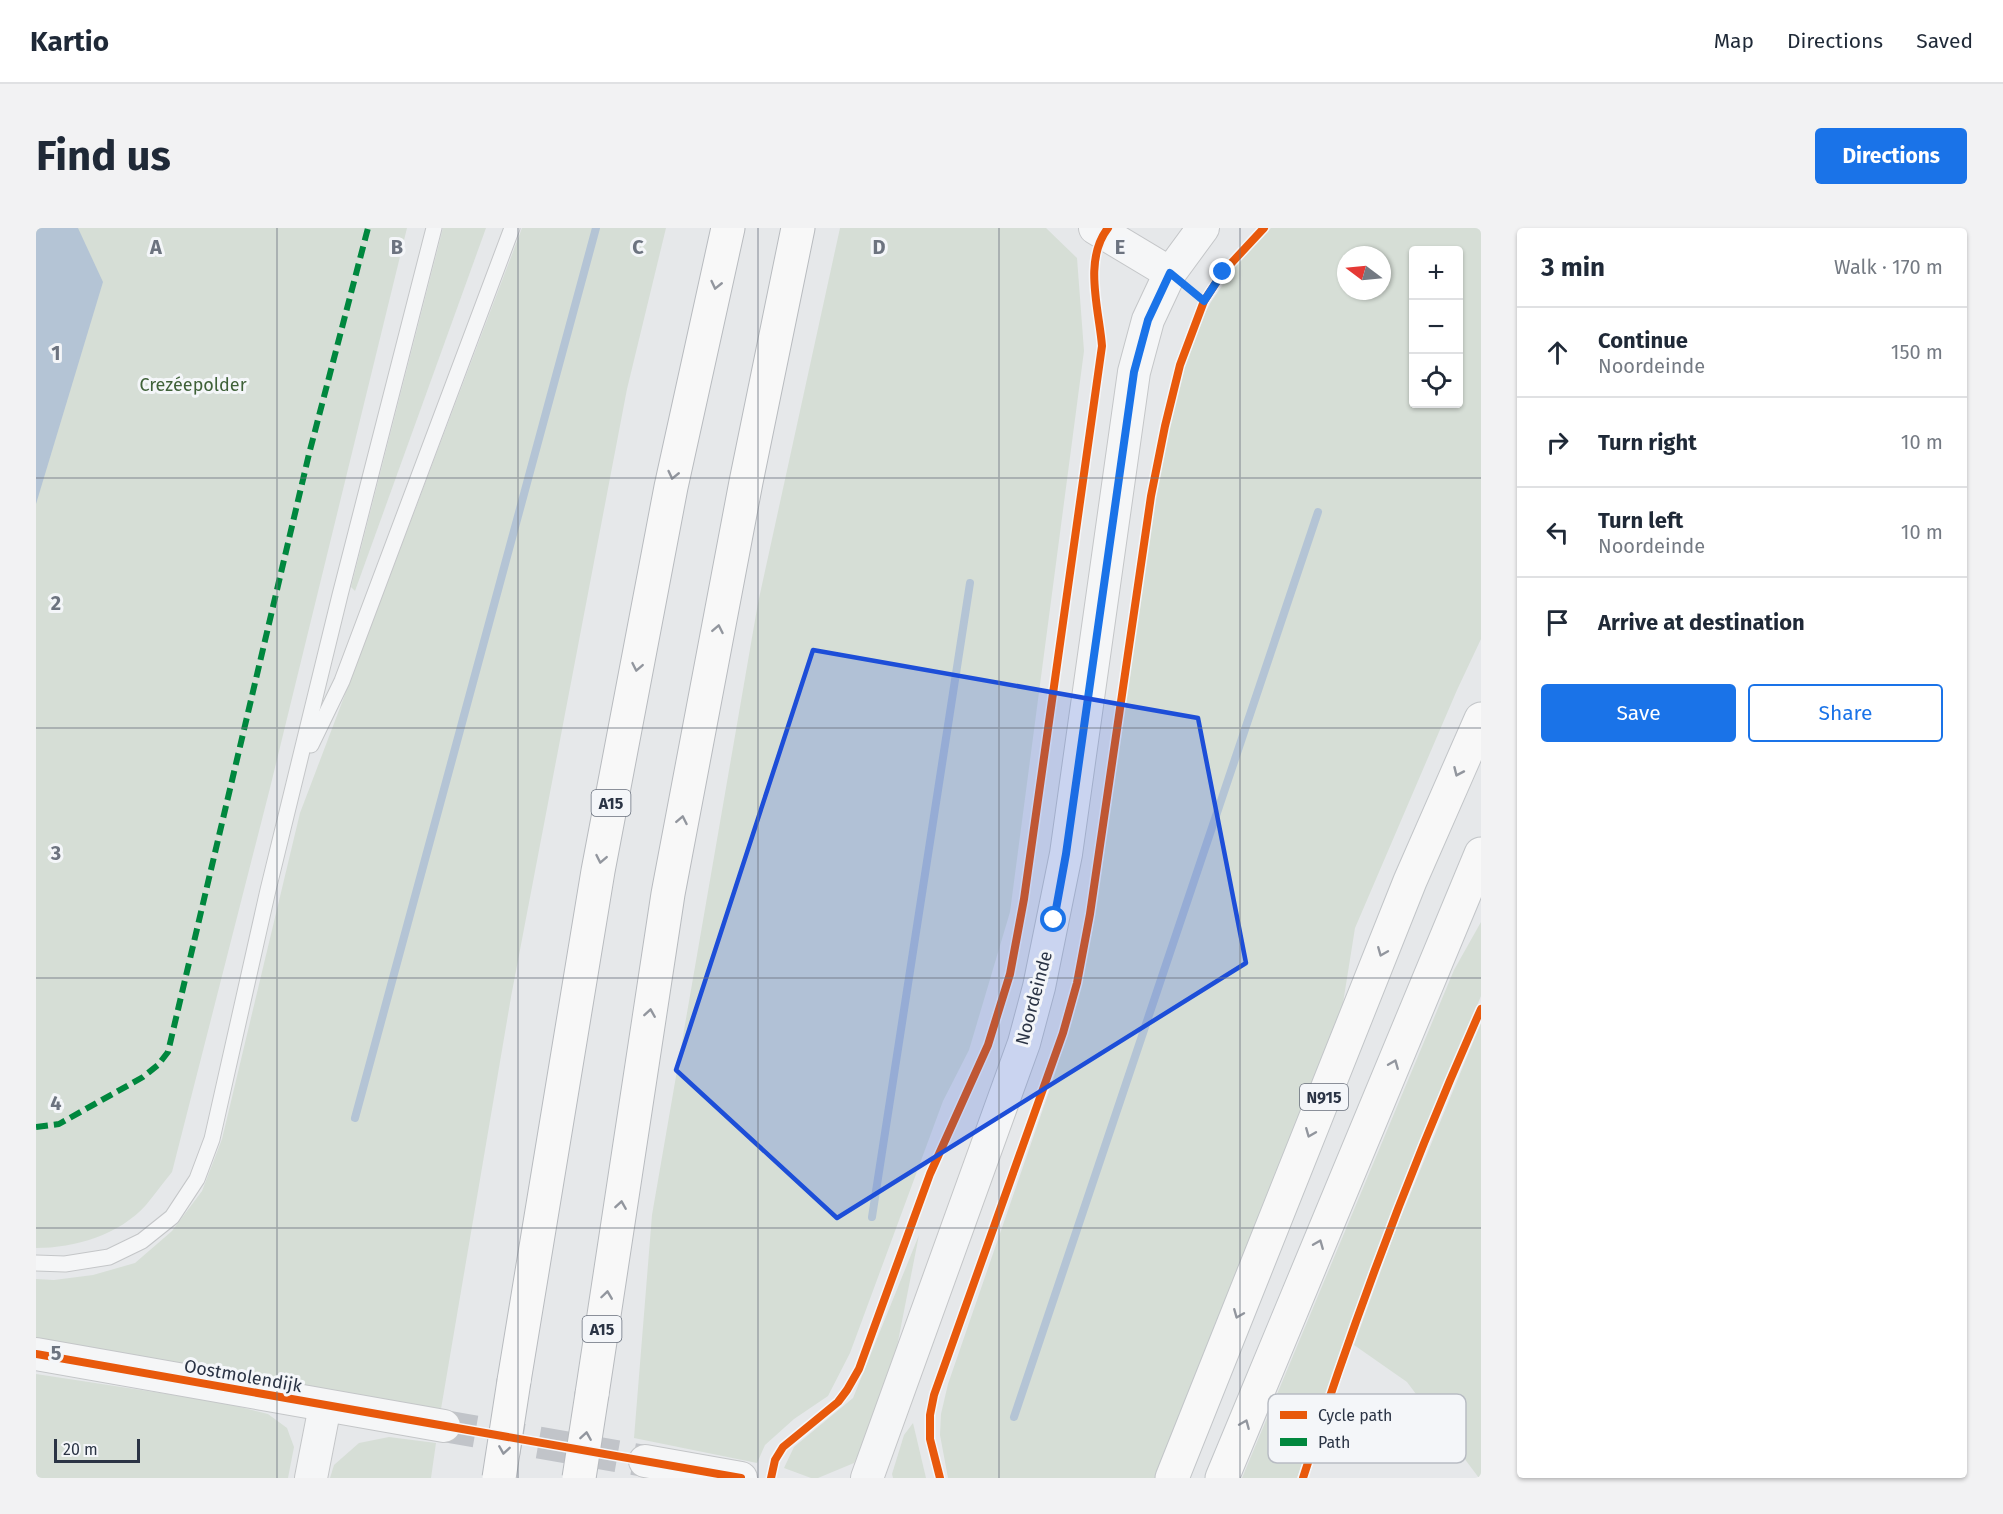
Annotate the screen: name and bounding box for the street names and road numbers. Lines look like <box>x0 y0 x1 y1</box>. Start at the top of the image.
road number: A15 <box>592 790 630 816</box>
street label: Noordeinde <box>1011 949 1057 1047</box>
road number: N915 <box>1300 1084 1348 1110</box>
road number: A15 <box>582 1316 622 1342</box>
street label: Oostmolendijk <box>182 1355 304 1397</box>

